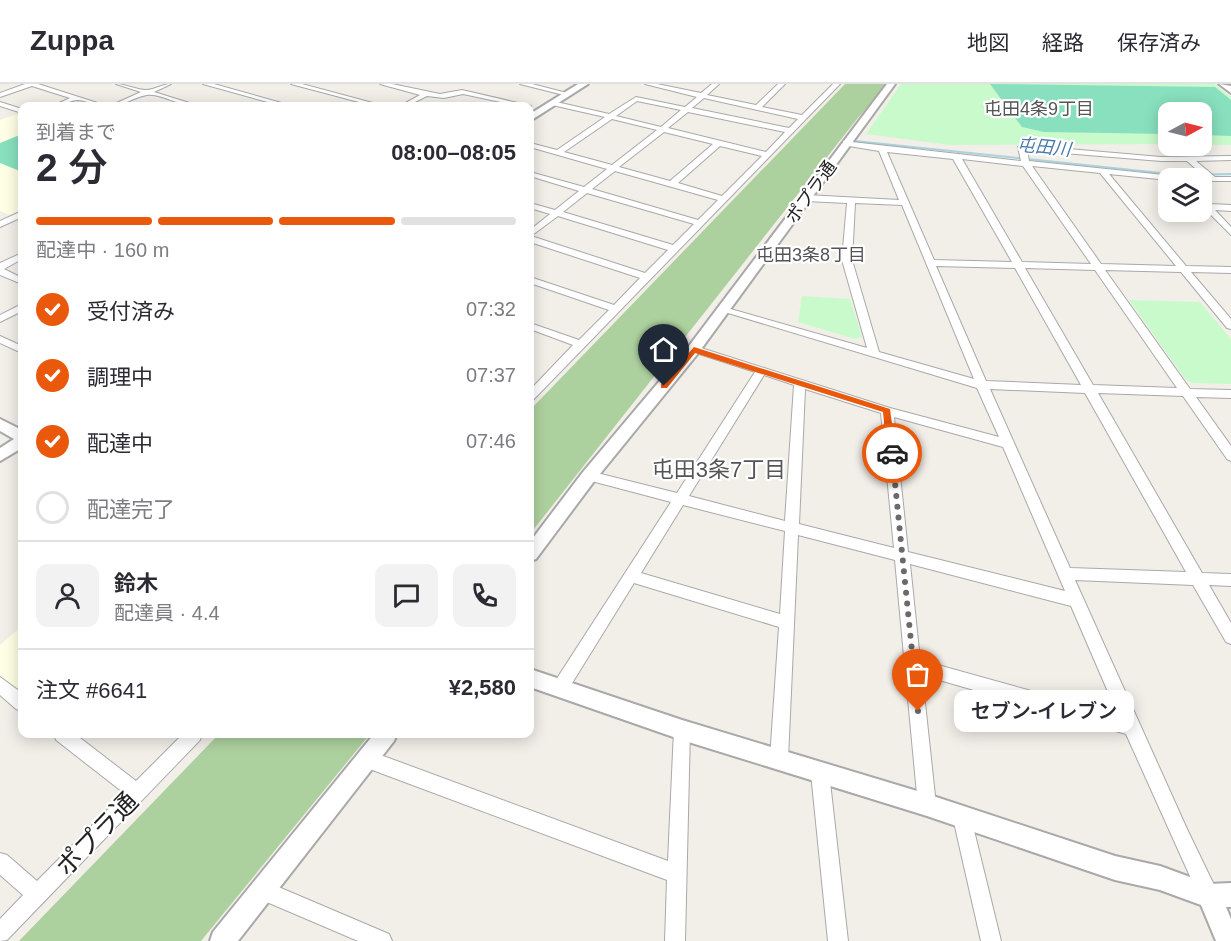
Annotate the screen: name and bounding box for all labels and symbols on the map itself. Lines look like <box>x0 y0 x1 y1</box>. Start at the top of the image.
district label: 屯田4条9丁目 <box>984 99 1094 119</box>
north arrow <box>1158 102 1212 156</box>
water label: 屯田川 <box>1016 134 1074 160</box>
street label: ポプラ通 <box>782 157 840 227</box>
district label: 屯田3条8丁目 <box>756 245 866 265</box>
pin <box>638 324 689 386</box>
courier <box>862 423 922 483</box>
district label: 屯田3条7丁目 <box>652 457 786 482</box>
pin <box>892 649 943 711</box>
callout: セブン-イレブン <box>954 690 1134 732</box>
street label: ポプラ通 <box>50 786 144 882</box>

